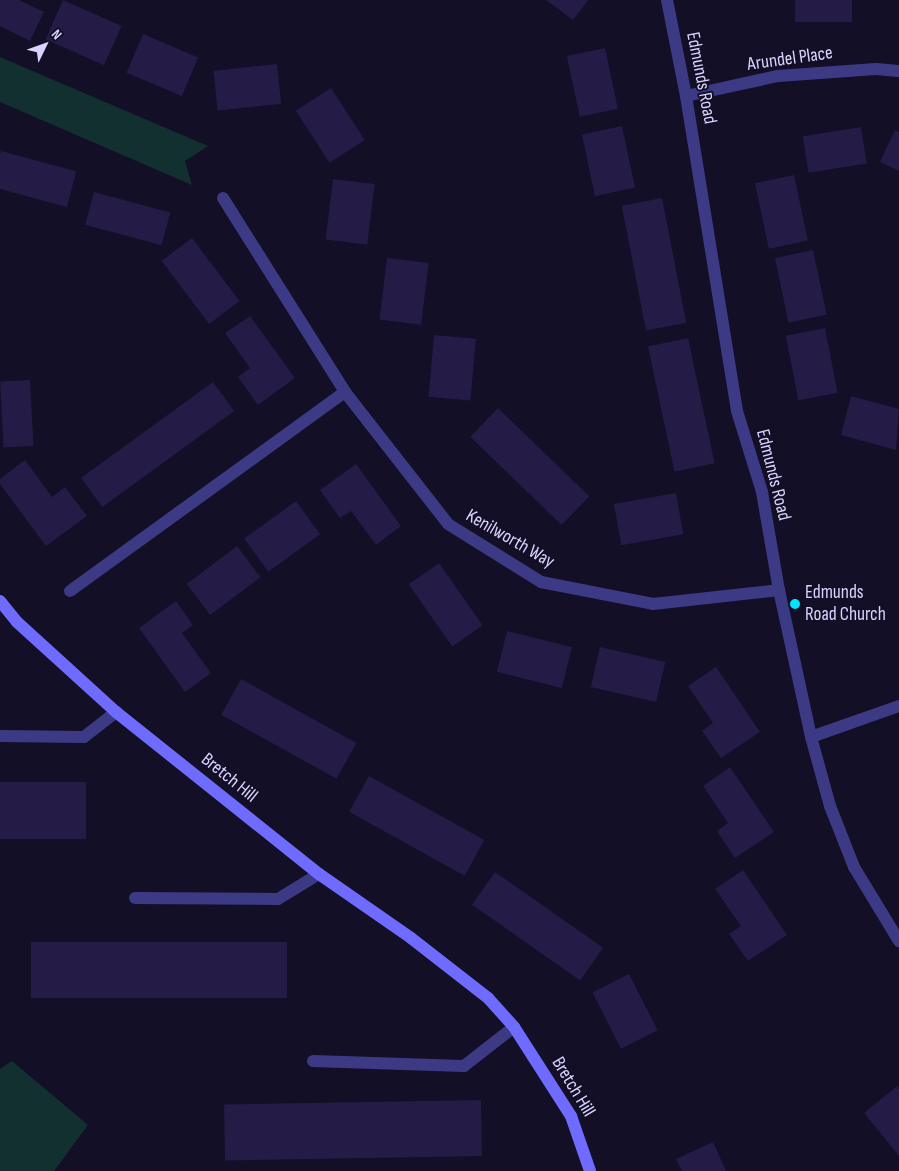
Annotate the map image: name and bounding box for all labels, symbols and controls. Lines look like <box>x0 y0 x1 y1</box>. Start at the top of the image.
north arrow <box>20 20 70 70</box>
text: N <box>48 26 65 43</box>
street label: Edmunds Road <box>681 30 721 126</box>
street label: Arundel Place <box>746 42 834 76</box>
street label: Edmunds Road <box>751 427 795 523</box>
street label: Kenilworth Way <box>462 504 558 574</box>
place label: Edmunds Road Church <box>805 582 886 626</box>
marker: Edmunds Road Church <box>789 598 801 610</box>
street label: Bretch Hill <box>196 748 262 808</box>
street label: Bretch Hill <box>546 1053 600 1121</box>

